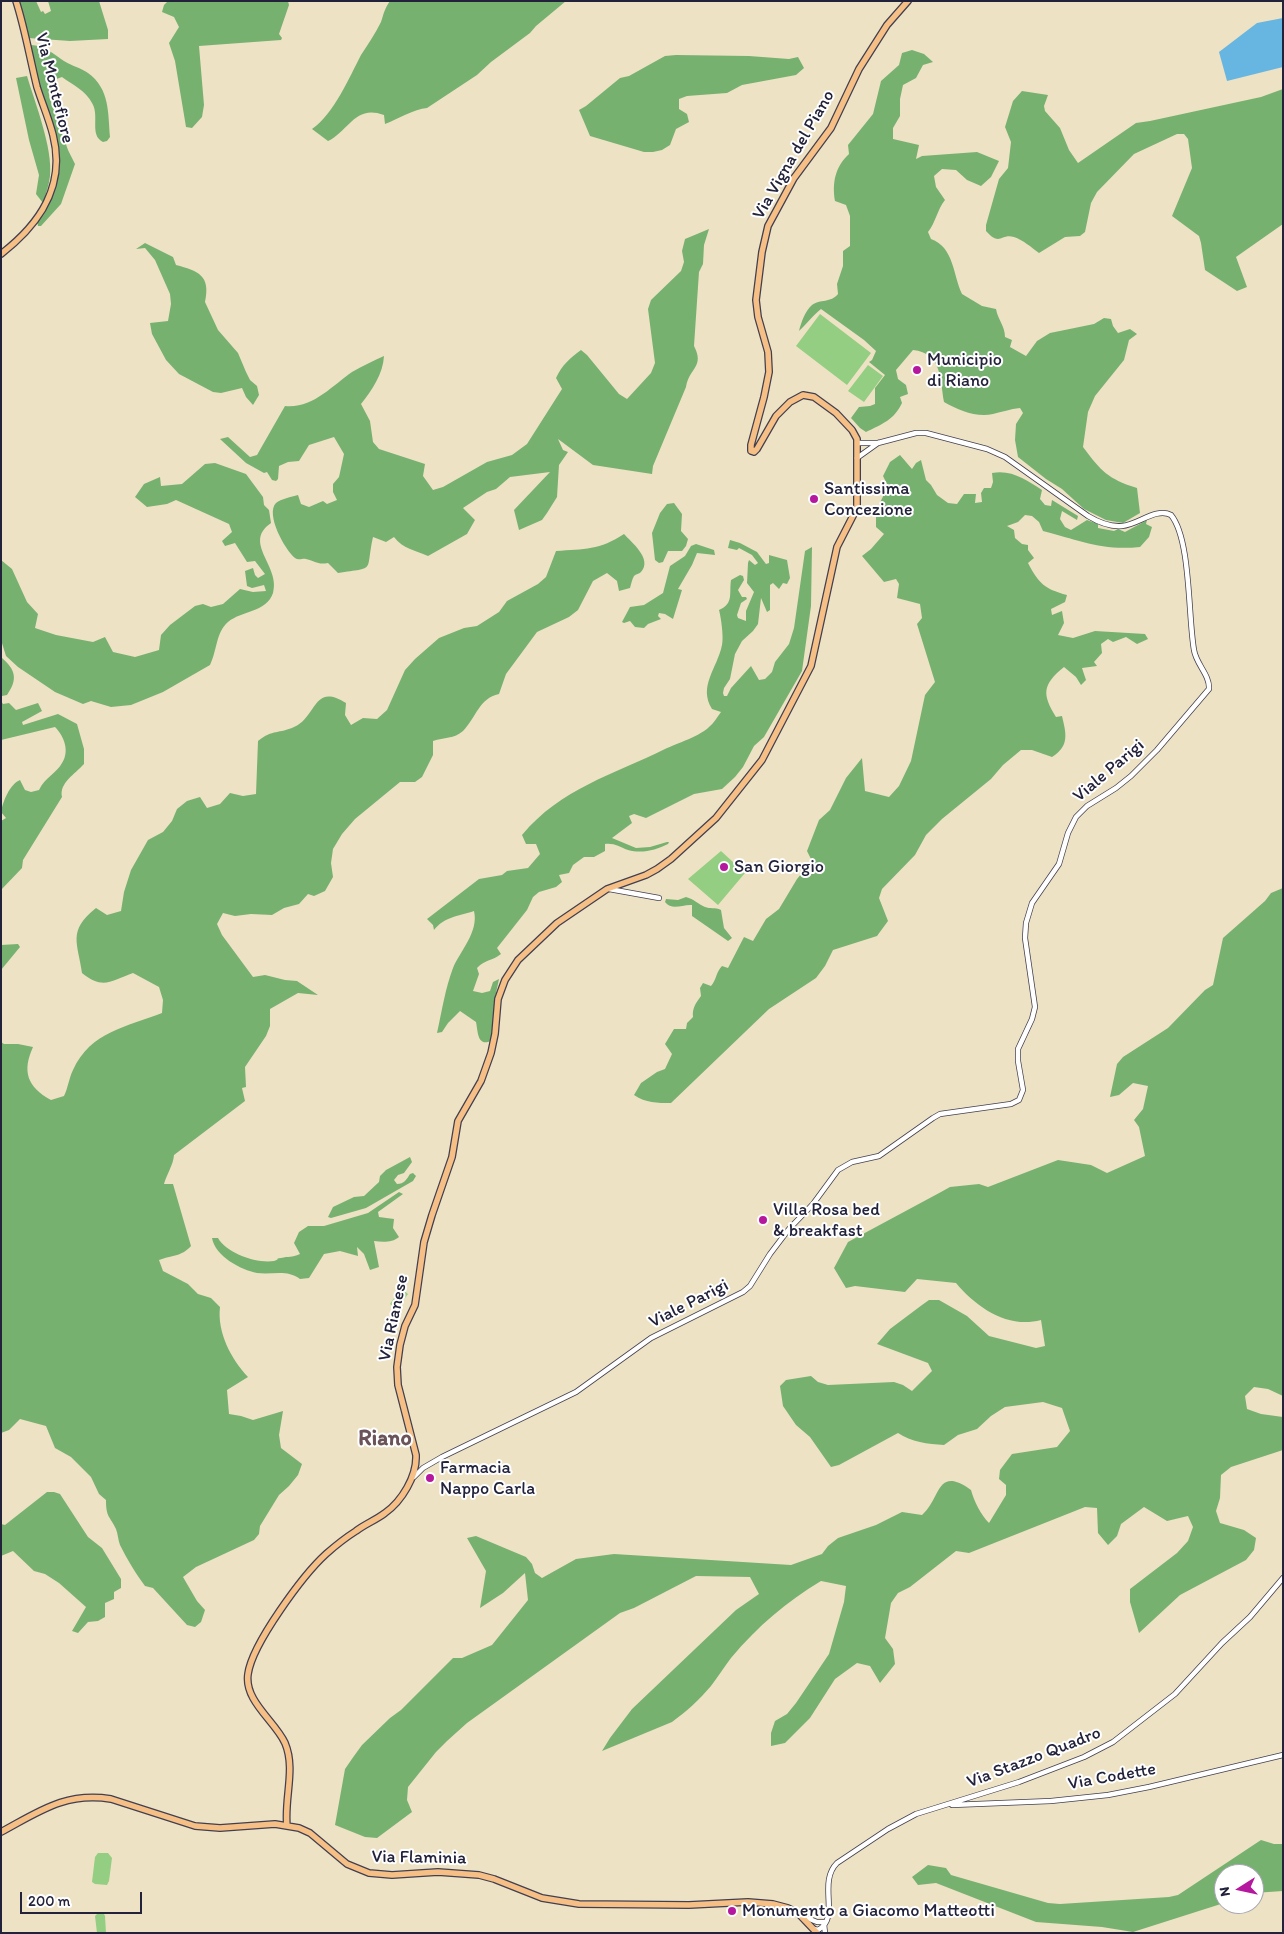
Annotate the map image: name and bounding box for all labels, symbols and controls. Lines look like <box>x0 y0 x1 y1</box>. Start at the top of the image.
street label: Via Montefiore <box>30 30 78 146</box>
street label: Via Vigna del Piano <box>748 87 840 223</box>
place label: Municipio di Riano <box>927 349 1002 392</box>
marker: Municipio di Riano <box>911 364 923 376</box>
place label: Santissima Concezione <box>824 478 913 520</box>
marker: Santissima Concezione <box>808 493 820 505</box>
street label: Viale Parigi <box>1069 735 1149 807</box>
place label: San Giorgio <box>734 856 824 878</box>
marker: San Giorgio <box>718 861 730 873</box>
place label: Villa Rosa bed & breakfast <box>773 1199 880 1242</box>
marker: Villa Rosa bed & breakfast <box>757 1214 769 1226</box>
street label: Via Rianese <box>374 1273 414 1363</box>
street label: Viale Parigi <box>646 1275 732 1333</box>
district label: Riano <box>358 1426 412 1452</box>
place label: Farmacia Nappo Carla <box>440 1457 535 1500</box>
marker: Farmacia Nappo Carla <box>424 1472 436 1484</box>
street label: Via Stazzo Quadro <box>964 1723 1104 1793</box>
street label: Via Codette <box>1066 1759 1158 1795</box>
street label: Via Flaminia <box>371 1846 467 1870</box>
north arrow <box>1214 1864 1264 1914</box>
scale bar <box>22 1882 145 1914</box>
text: N <box>1216 1885 1234 1898</box>
text: 200 m <box>28 1892 70 1910</box>
place label: Monumento a Giacomo Matteotti <box>742 1900 995 1922</box>
marker: Monumento a Giacomo Matteotti <box>726 1905 738 1917</box>

